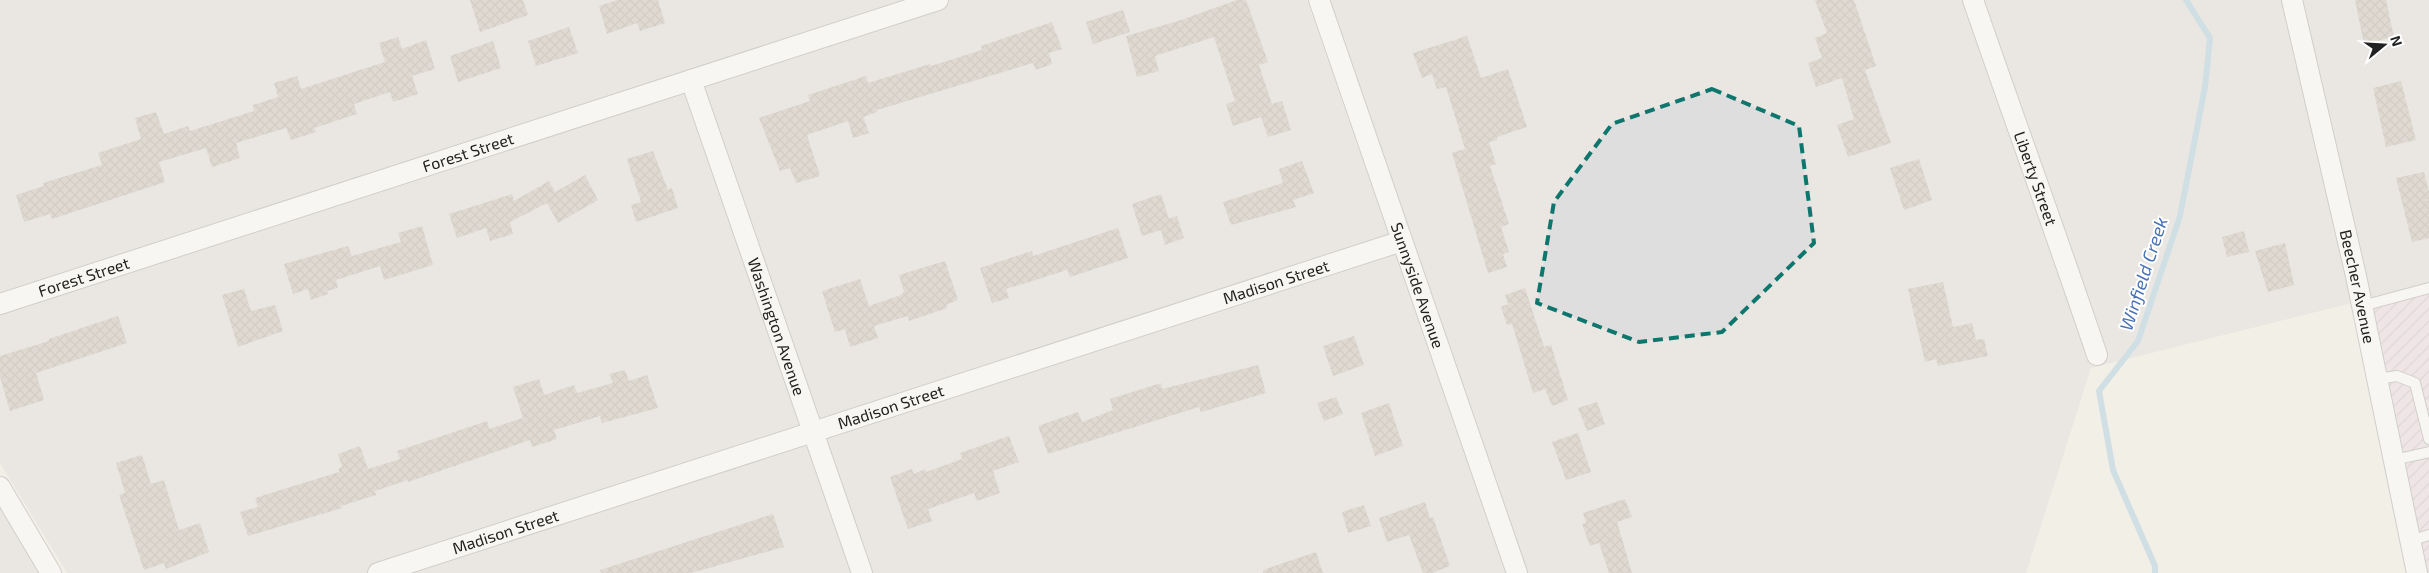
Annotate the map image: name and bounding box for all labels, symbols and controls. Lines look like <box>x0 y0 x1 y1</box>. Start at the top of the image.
north arrow <box>2359 20 2409 70</box>
text: N <box>2387 33 2406 48</box>
street label: Forest Street <box>420 128 516 175</box>
street label: Liberty Street <box>2011 129 2062 228</box>
water label: Winfield Creek <box>2114 214 2172 333</box>
street label: Sunnyside Avenue <box>1388 220 1449 351</box>
street label: Beecher Avenue <box>2337 228 2380 345</box>
street label: Forest Street <box>36 253 131 300</box>
street label: Washington Avenue <box>744 255 810 398</box>
street label: Madison Street <box>1220 255 1331 307</box>
street label: Madison Street <box>835 380 946 432</box>
street label: Madison Street <box>450 505 561 557</box>

